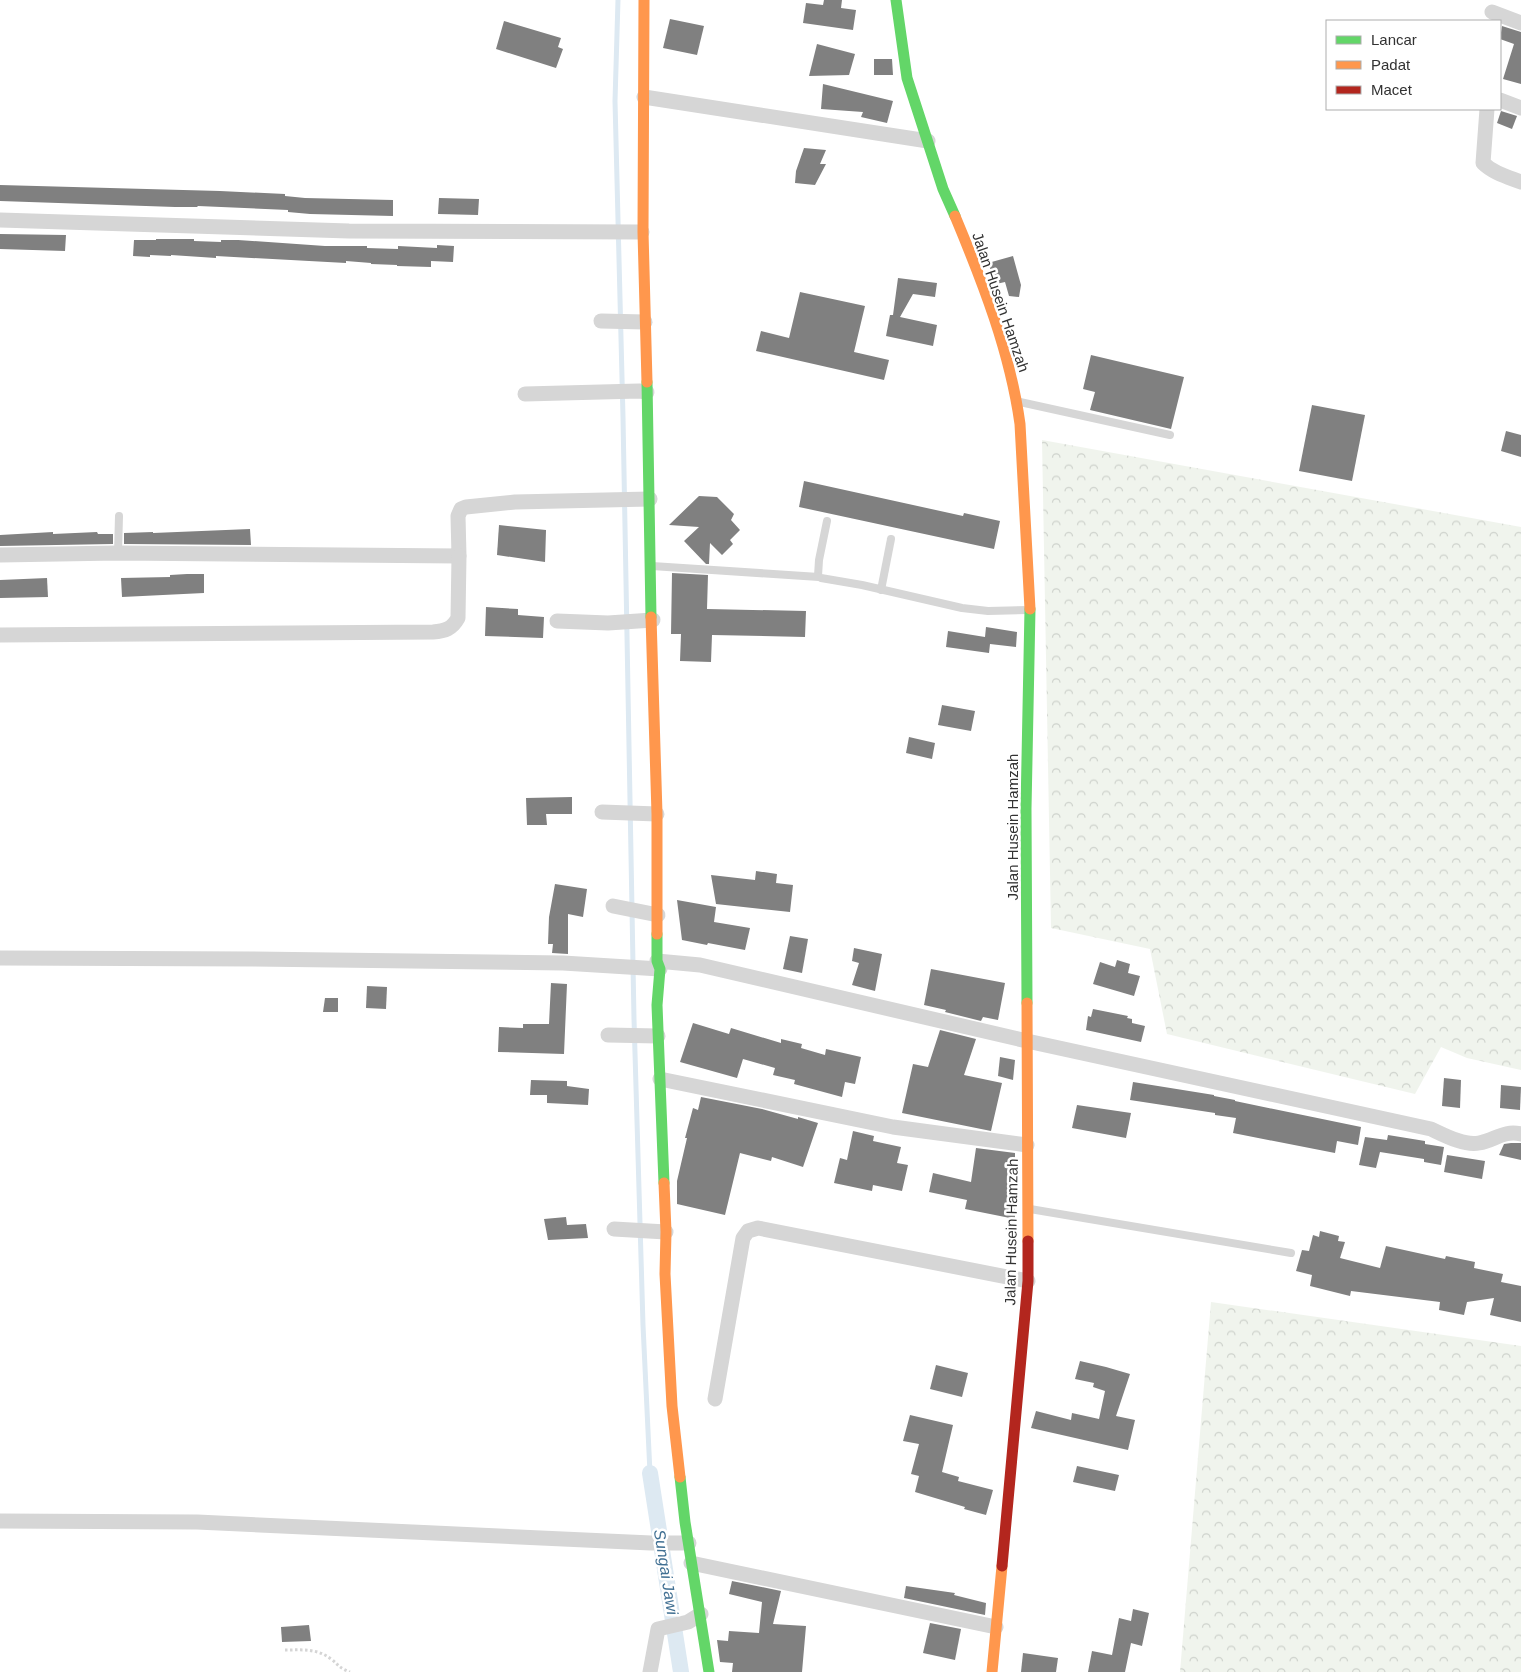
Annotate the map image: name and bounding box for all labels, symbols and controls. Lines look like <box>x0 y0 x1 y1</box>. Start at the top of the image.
legend <box>1326 20 1501 110</box>
text: Lancar <box>1371 31 1417 48</box>
text: Padat <box>1371 56 1411 73</box>
text: Macet <box>1371 81 1413 98</box>
street label: Jalan Husein Hamzah <box>969 230 1033 374</box>
street label: Jalan Husein Hamzah <box>1004 754 1021 900</box>
street label: Jalan Husein Hamzah <box>1001 1158 1021 1306</box>
water label: Sungai Jawi <box>651 1528 681 1616</box>

